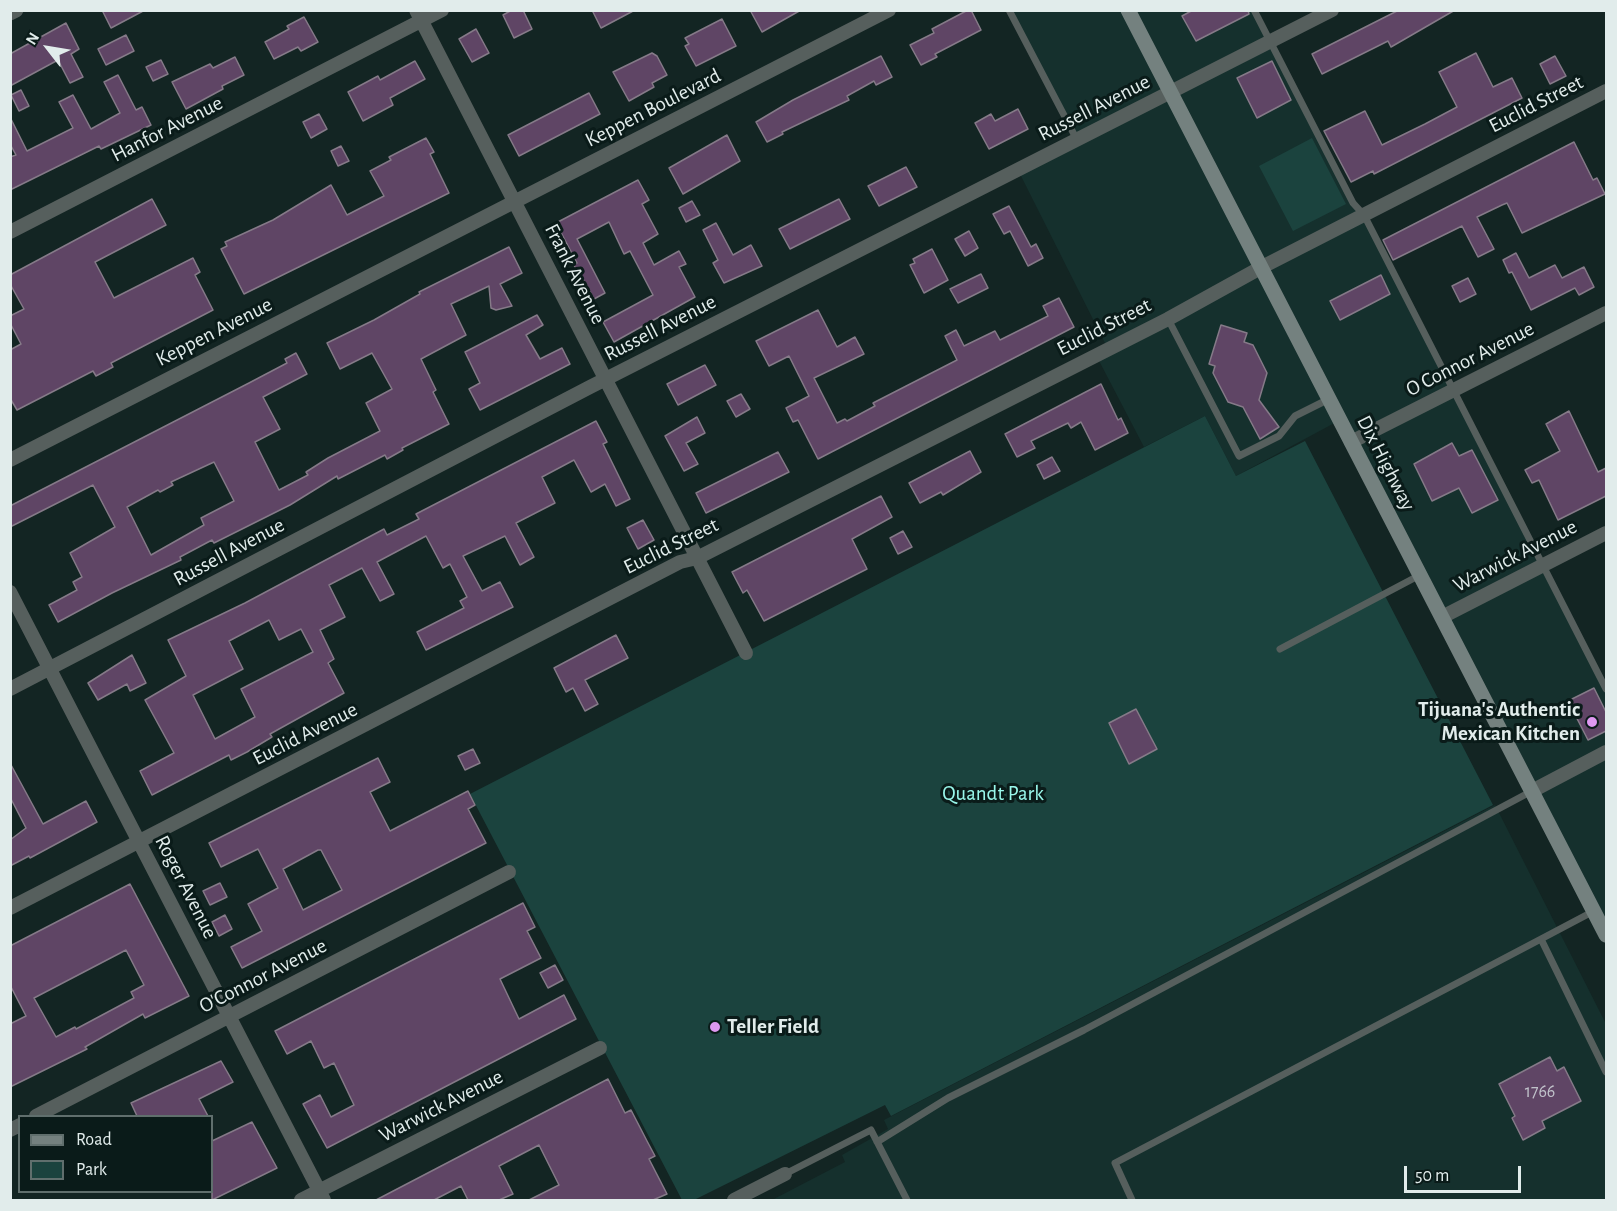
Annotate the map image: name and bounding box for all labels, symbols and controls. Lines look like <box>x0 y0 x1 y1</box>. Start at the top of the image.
north arrow <box>18 18 78 78</box>
text: N <box>23 30 42 48</box>
street label: Keppen Boulevard <box>581 63 725 153</box>
street label: Russell Avenue <box>1034 69 1154 147</box>
street label: Euclid Street <box>1485 70 1587 138</box>
street label: Hanfor Avenue <box>107 90 227 168</box>
street label: Frank Avenue <box>539 219 611 329</box>
street label: Russell Avenue <box>600 289 720 367</box>
street label: Keppen Avenue <box>152 292 276 372</box>
street label: Euclid Street <box>1053 293 1155 361</box>
street label: O Connor Avenue <box>1402 316 1538 402</box>
street label: Dix Highway <box>1351 411 1421 515</box>
street label: Russell Avenue <box>169 512 289 592</box>
street label: Euclid Street <box>619 512 723 580</box>
street label: Warwick Avenue <box>1449 514 1581 598</box>
street label: Euclid Avenue <box>248 697 362 771</box>
place label: Tijuana's Authentic Mexican Kitchen <box>1418 697 1580 747</box>
marker: Tijuana's Authentic Mexican Kitchen <box>1585 715 1599 729</box>
park label: Quandt Park <box>942 781 1044 807</box>
street label: Roger Avenue <box>149 831 223 943</box>
street label: O'Connor Avenue <box>195 933 331 1019</box>
place label: Teller Field <box>727 1014 819 1040</box>
marker: Teller Field <box>708 1020 722 1034</box>
street label: Warwick Avenue <box>375 1064 507 1148</box>
house number: 1766 <box>1525 1081 1555 1103</box>
legend <box>18 1115 213 1193</box>
text: Road <box>76 1131 112 1149</box>
scale bar <box>1407 1154 1524 1192</box>
text: Park <box>76 1161 107 1179</box>
text: 50 m <box>1415 1167 1449 1185</box>

